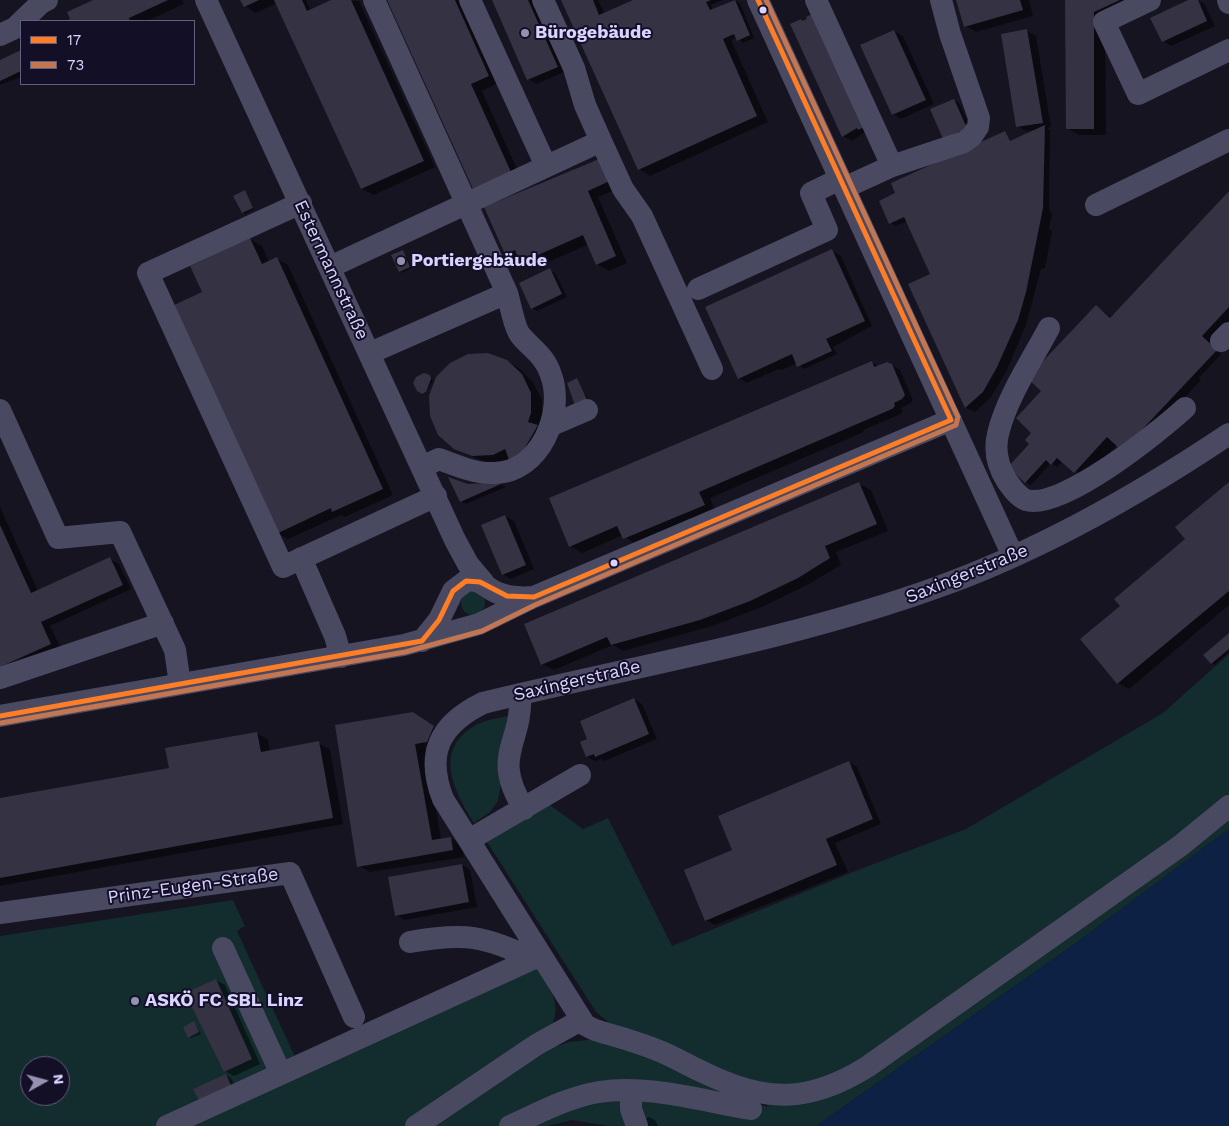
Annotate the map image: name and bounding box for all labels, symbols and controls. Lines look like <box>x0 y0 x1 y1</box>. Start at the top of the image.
unlabelled marker <box>758 5 768 15</box>
legend <box>20 20 195 85</box>
place label: Bürogebäude <box>535 22 652 44</box>
marker: Bürogebäude <box>519 27 531 39</box>
text: 17 <box>67 31 81 49</box>
text: 73 <box>67 56 84 74</box>
street label: Estermannstraße <box>289 197 373 343</box>
place label: Portiergebäude <box>411 250 547 272</box>
marker: Portiergebäude <box>395 255 407 267</box>
street label: Saxingerstraße <box>903 540 1031 608</box>
unlabelled marker <box>609 558 619 568</box>
street label: Saxingerstraße <box>511 656 643 706</box>
street label: Prinz-Eugen-Straße <box>106 863 280 909</box>
place label: ASKÖ FC SBL Linz <box>145 990 303 1012</box>
marker: ASKÖ FC SBL Linz <box>129 995 141 1007</box>
north arrow <box>20 1056 70 1106</box>
text: N <box>50 1073 67 1085</box>

